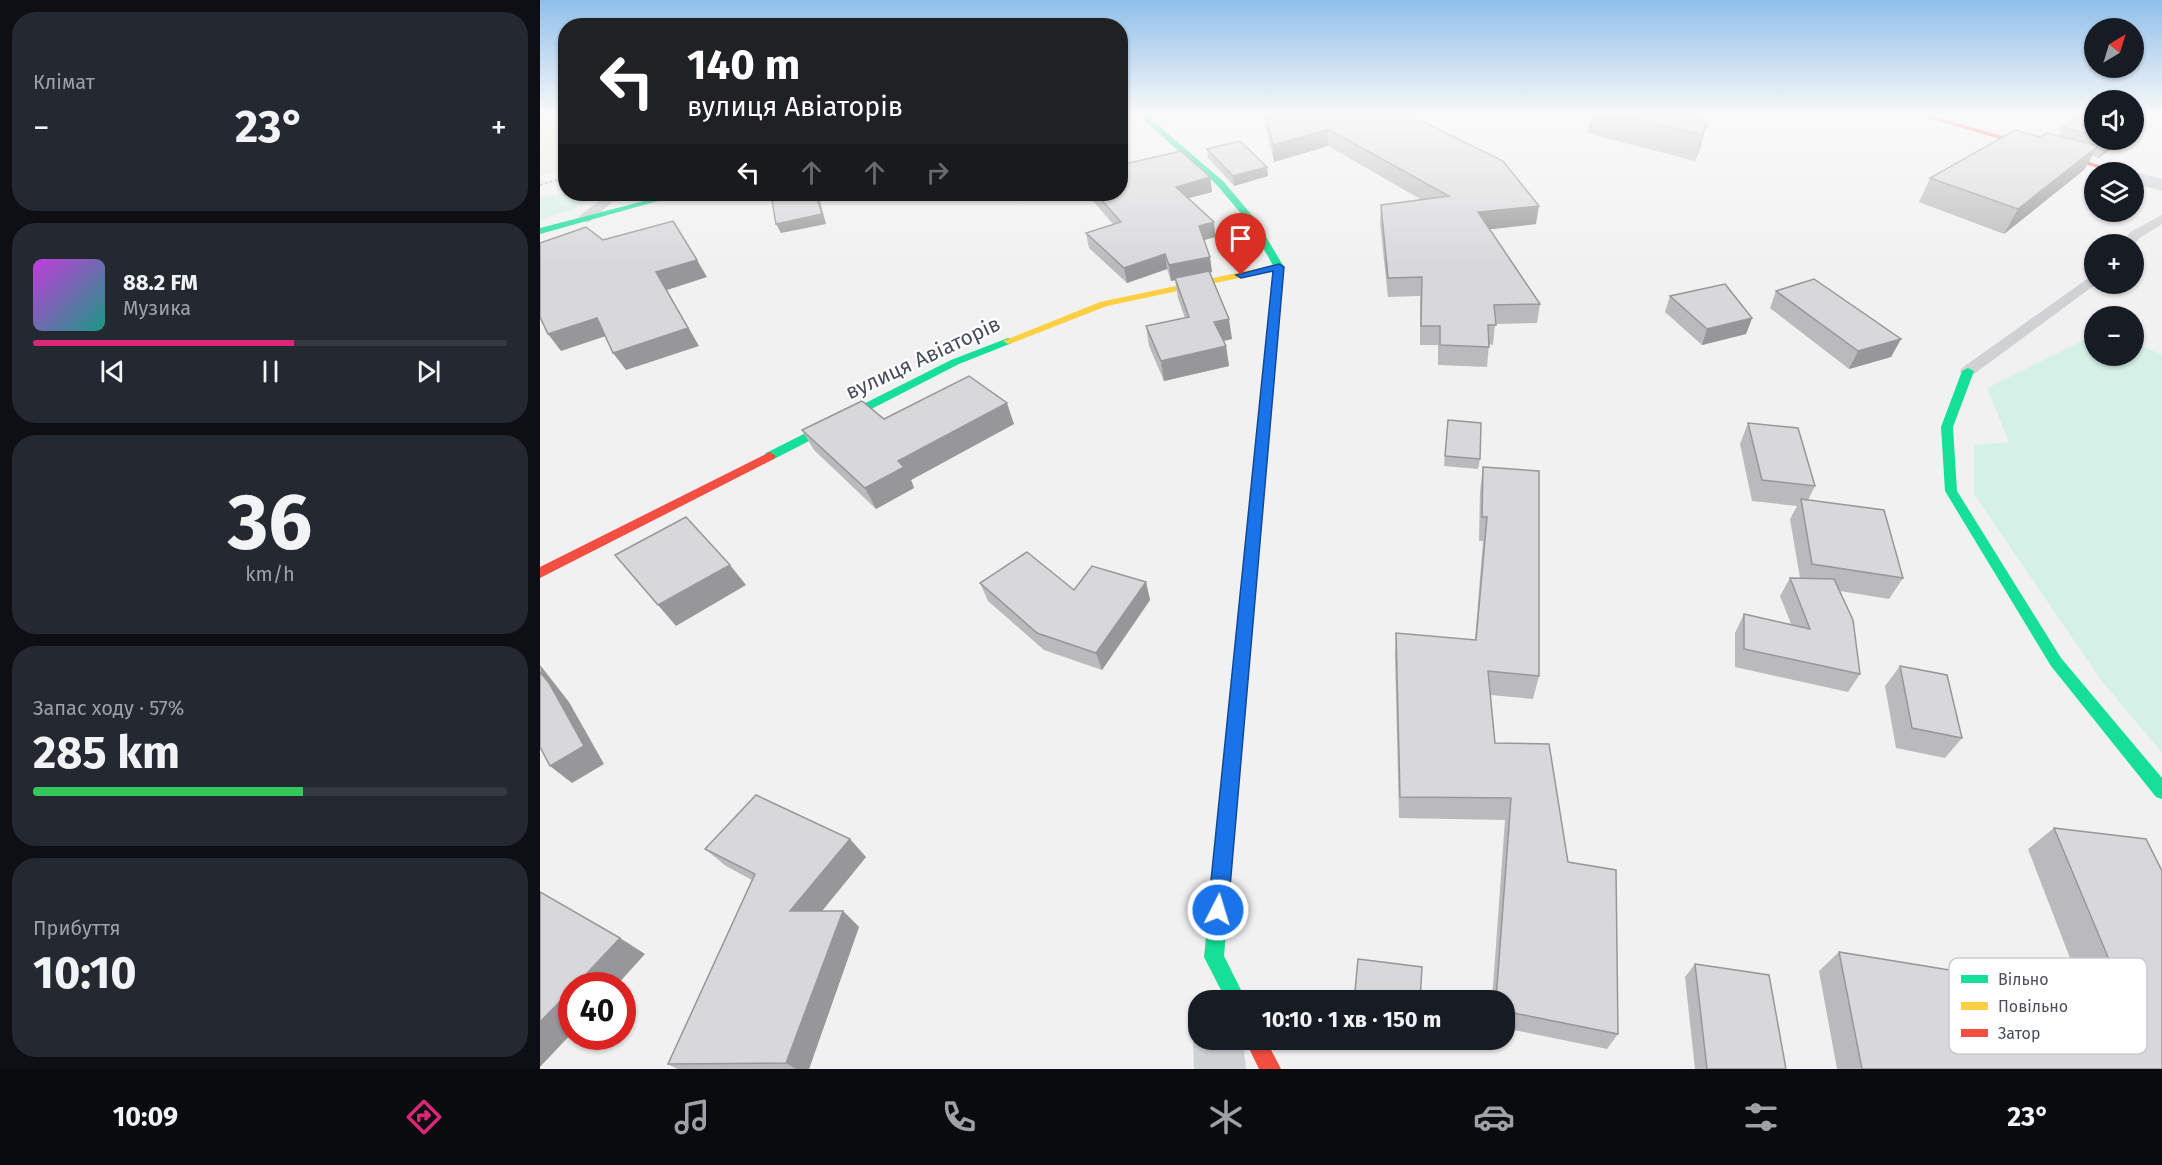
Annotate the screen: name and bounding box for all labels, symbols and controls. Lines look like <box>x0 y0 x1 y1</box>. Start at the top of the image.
north arrow <box>2084 18 2144 78</box>
map controls <box>2084 18 2144 366</box>
text: 140 m <box>687 40 800 90</box>
icon: left <box>588 42 666 120</box>
text: Клімат <box>33 70 95 94</box>
button: sound <box>2084 90 2144 150</box>
text: вулиця Авіаторів <box>687 91 903 123</box>
text: 23° <box>235 100 305 154</box>
text: − <box>33 108 50 148</box>
text: + <box>491 108 507 148</box>
icon: left <box>732 156 765 189</box>
icon: ahead <box>795 156 828 189</box>
icon: ahead <box>858 156 891 189</box>
icon: right <box>921 156 954 189</box>
button: layers <box>2084 162 2144 222</box>
pin <box>1215 213 1266 275</box>
icon: arrive <box>1224 222 1257 255</box>
button: + <box>2084 234 2144 294</box>
text: 88.2 FM <box>123 269 198 296</box>
text: Музика <box>123 296 191 320</box>
button: − <box>2084 306 2144 366</box>
street label: вулиця Авіаторів <box>841 311 1005 405</box>
icon: previous <box>96 355 129 388</box>
icon: pause <box>254 355 287 388</box>
icon: next <box>412 355 445 388</box>
text: 36 <box>228 476 312 570</box>
text: km/h <box>245 562 295 586</box>
text: Запас ходу · 57% <box>33 696 184 720</box>
text: 285 km <box>33 726 180 780</box>
position arrow <box>1186 878 1250 942</box>
text: Прибуття <box>33 916 121 940</box>
text: 10:10 <box>33 946 137 1000</box>
legend <box>1949 958 2147 1054</box>
text: Вільно <box>1998 970 2049 989</box>
speed limit sign: 40 <box>558 972 636 1050</box>
text: Повільно <box>1998 997 2068 1016</box>
text: 10:10 · 1 хв · 150 m <box>1262 1006 1441 1033</box>
text: Затор <box>1998 1024 2040 1043</box>
icon: directions <box>403 1096 445 1138</box>
icon: music <box>671 1096 713 1138</box>
icon: phone <box>938 1096 980 1138</box>
icon: climate <box>1205 1096 1247 1138</box>
icon: car <box>1473 1096 1515 1138</box>
icon: filters <box>1740 1096 1782 1138</box>
text: 10:09 <box>113 1101 178 1133</box>
text: 23° <box>2007 1101 2049 1133</box>

